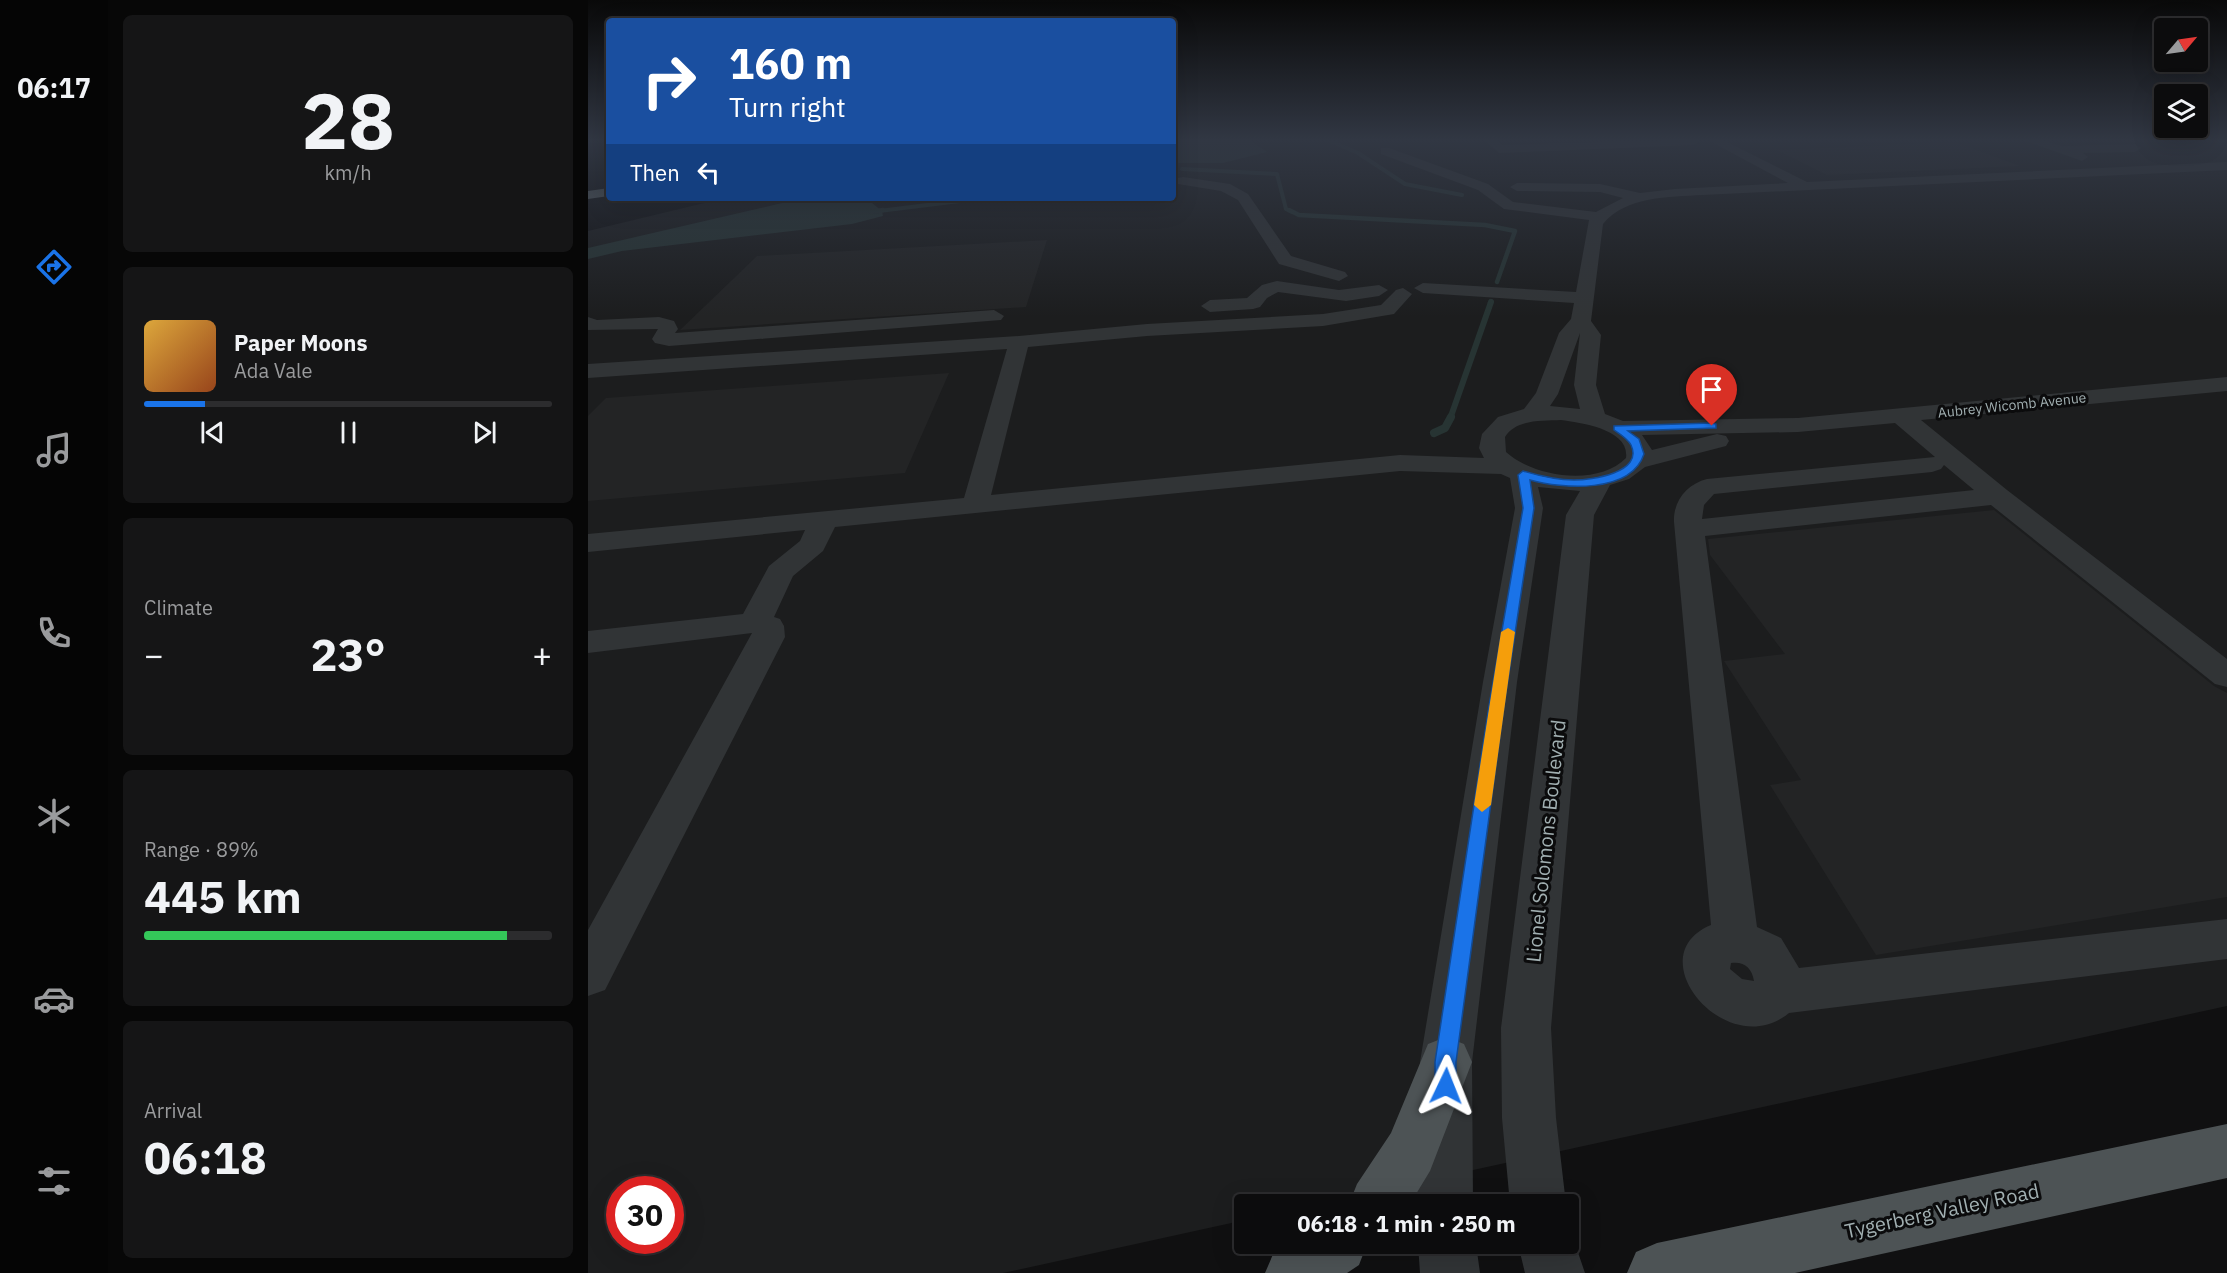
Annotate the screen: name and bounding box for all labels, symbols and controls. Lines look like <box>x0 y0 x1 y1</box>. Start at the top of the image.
north arrow <box>2154 18 2208 72</box>
map controls <box>2154 18 2208 138</box>
text: 160 m <box>729 36 852 91</box>
icon: right <box>630 42 708 120</box>
text: 28 <box>301 69 395 170</box>
text: 06:17 <box>17 70 91 105</box>
button: layers <box>2154 84 2208 138</box>
text: Turn right <box>729 89 846 124</box>
icon: left <box>692 156 725 189</box>
text: Then <box>630 158 680 187</box>
text: km/h <box>324 159 372 186</box>
icon: directions <box>33 246 75 288</box>
text: Paper Moons <box>234 328 367 357</box>
text: Ada Vale <box>234 357 313 384</box>
pin <box>1686 364 1737 426</box>
icon: arrive <box>1695 373 1728 406</box>
street label: Aubrey Wicomb Avenue <box>1937 388 2087 422</box>
icon: previous <box>196 416 229 449</box>
icon: pause <box>332 416 365 449</box>
icon: next <box>468 416 501 449</box>
icon: music <box>33 429 75 471</box>
text: Climate <box>144 594 213 621</box>
icon: phone <box>33 612 75 654</box>
text: 23° <box>310 625 386 683</box>
text: − <box>144 633 164 676</box>
text: + <box>532 633 552 676</box>
street label: Lionel Solomons Boulevard <box>1519 718 1572 964</box>
icon: climate <box>33 795 75 837</box>
text: Range · 89% <box>144 836 259 863</box>
text: 445 km <box>144 867 302 925</box>
icon: car <box>33 978 75 1020</box>
position arrow <box>1414 1054 1478 1118</box>
text: Arrival <box>144 1097 202 1124</box>
text: 06:18 <box>144 1128 267 1186</box>
icon: filters <box>33 1160 75 1202</box>
speed limit sign: 30 <box>606 1176 684 1254</box>
street label: Tygerberg Valley Road <box>1842 1177 2042 1244</box>
text: 06:18 · 1 min · 250 m <box>1297 1209 1516 1238</box>

